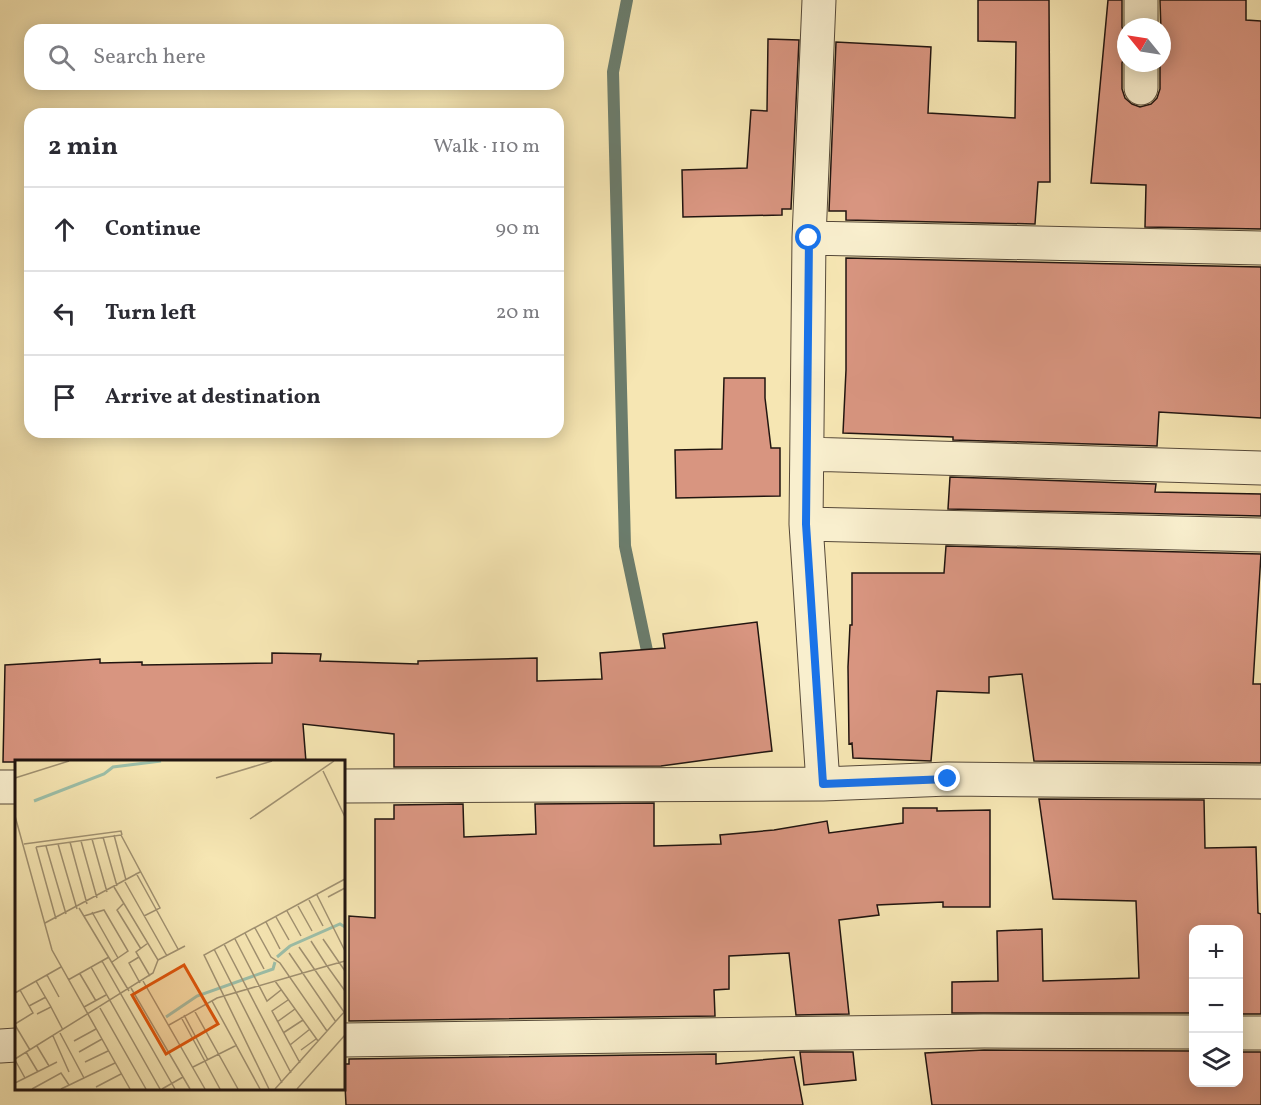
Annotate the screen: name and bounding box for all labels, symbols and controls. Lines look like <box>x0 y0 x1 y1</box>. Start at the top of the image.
north arrow <box>1117 18 1171 72</box>
search box <box>24 24 564 90</box>
icon: search <box>45 41 78 74</box>
text: Search here <box>93 42 206 73</box>
text: 2 min <box>48 129 118 165</box>
text: Walk · 110 m <box>433 133 540 161</box>
icon: ahead <box>48 213 81 246</box>
text: Continue <box>105 214 201 245</box>
text: 90 m <box>496 215 540 243</box>
route start <box>795 224 821 250</box>
icon: left <box>48 297 81 330</box>
text: Turn left <box>105 298 196 329</box>
text: 20 m <box>496 299 540 327</box>
icon: arrive <box>48 381 81 414</box>
text: Arrive at destination <box>105 382 321 413</box>
inset map <box>15 760 345 1090</box>
route end <box>934 765 960 791</box>
map controls <box>1189 925 1243 1087</box>
button: + <box>1189 925 1243 979</box>
button: − <box>1189 979 1243 1033</box>
button: layers <box>1189 1033 1243 1087</box>

